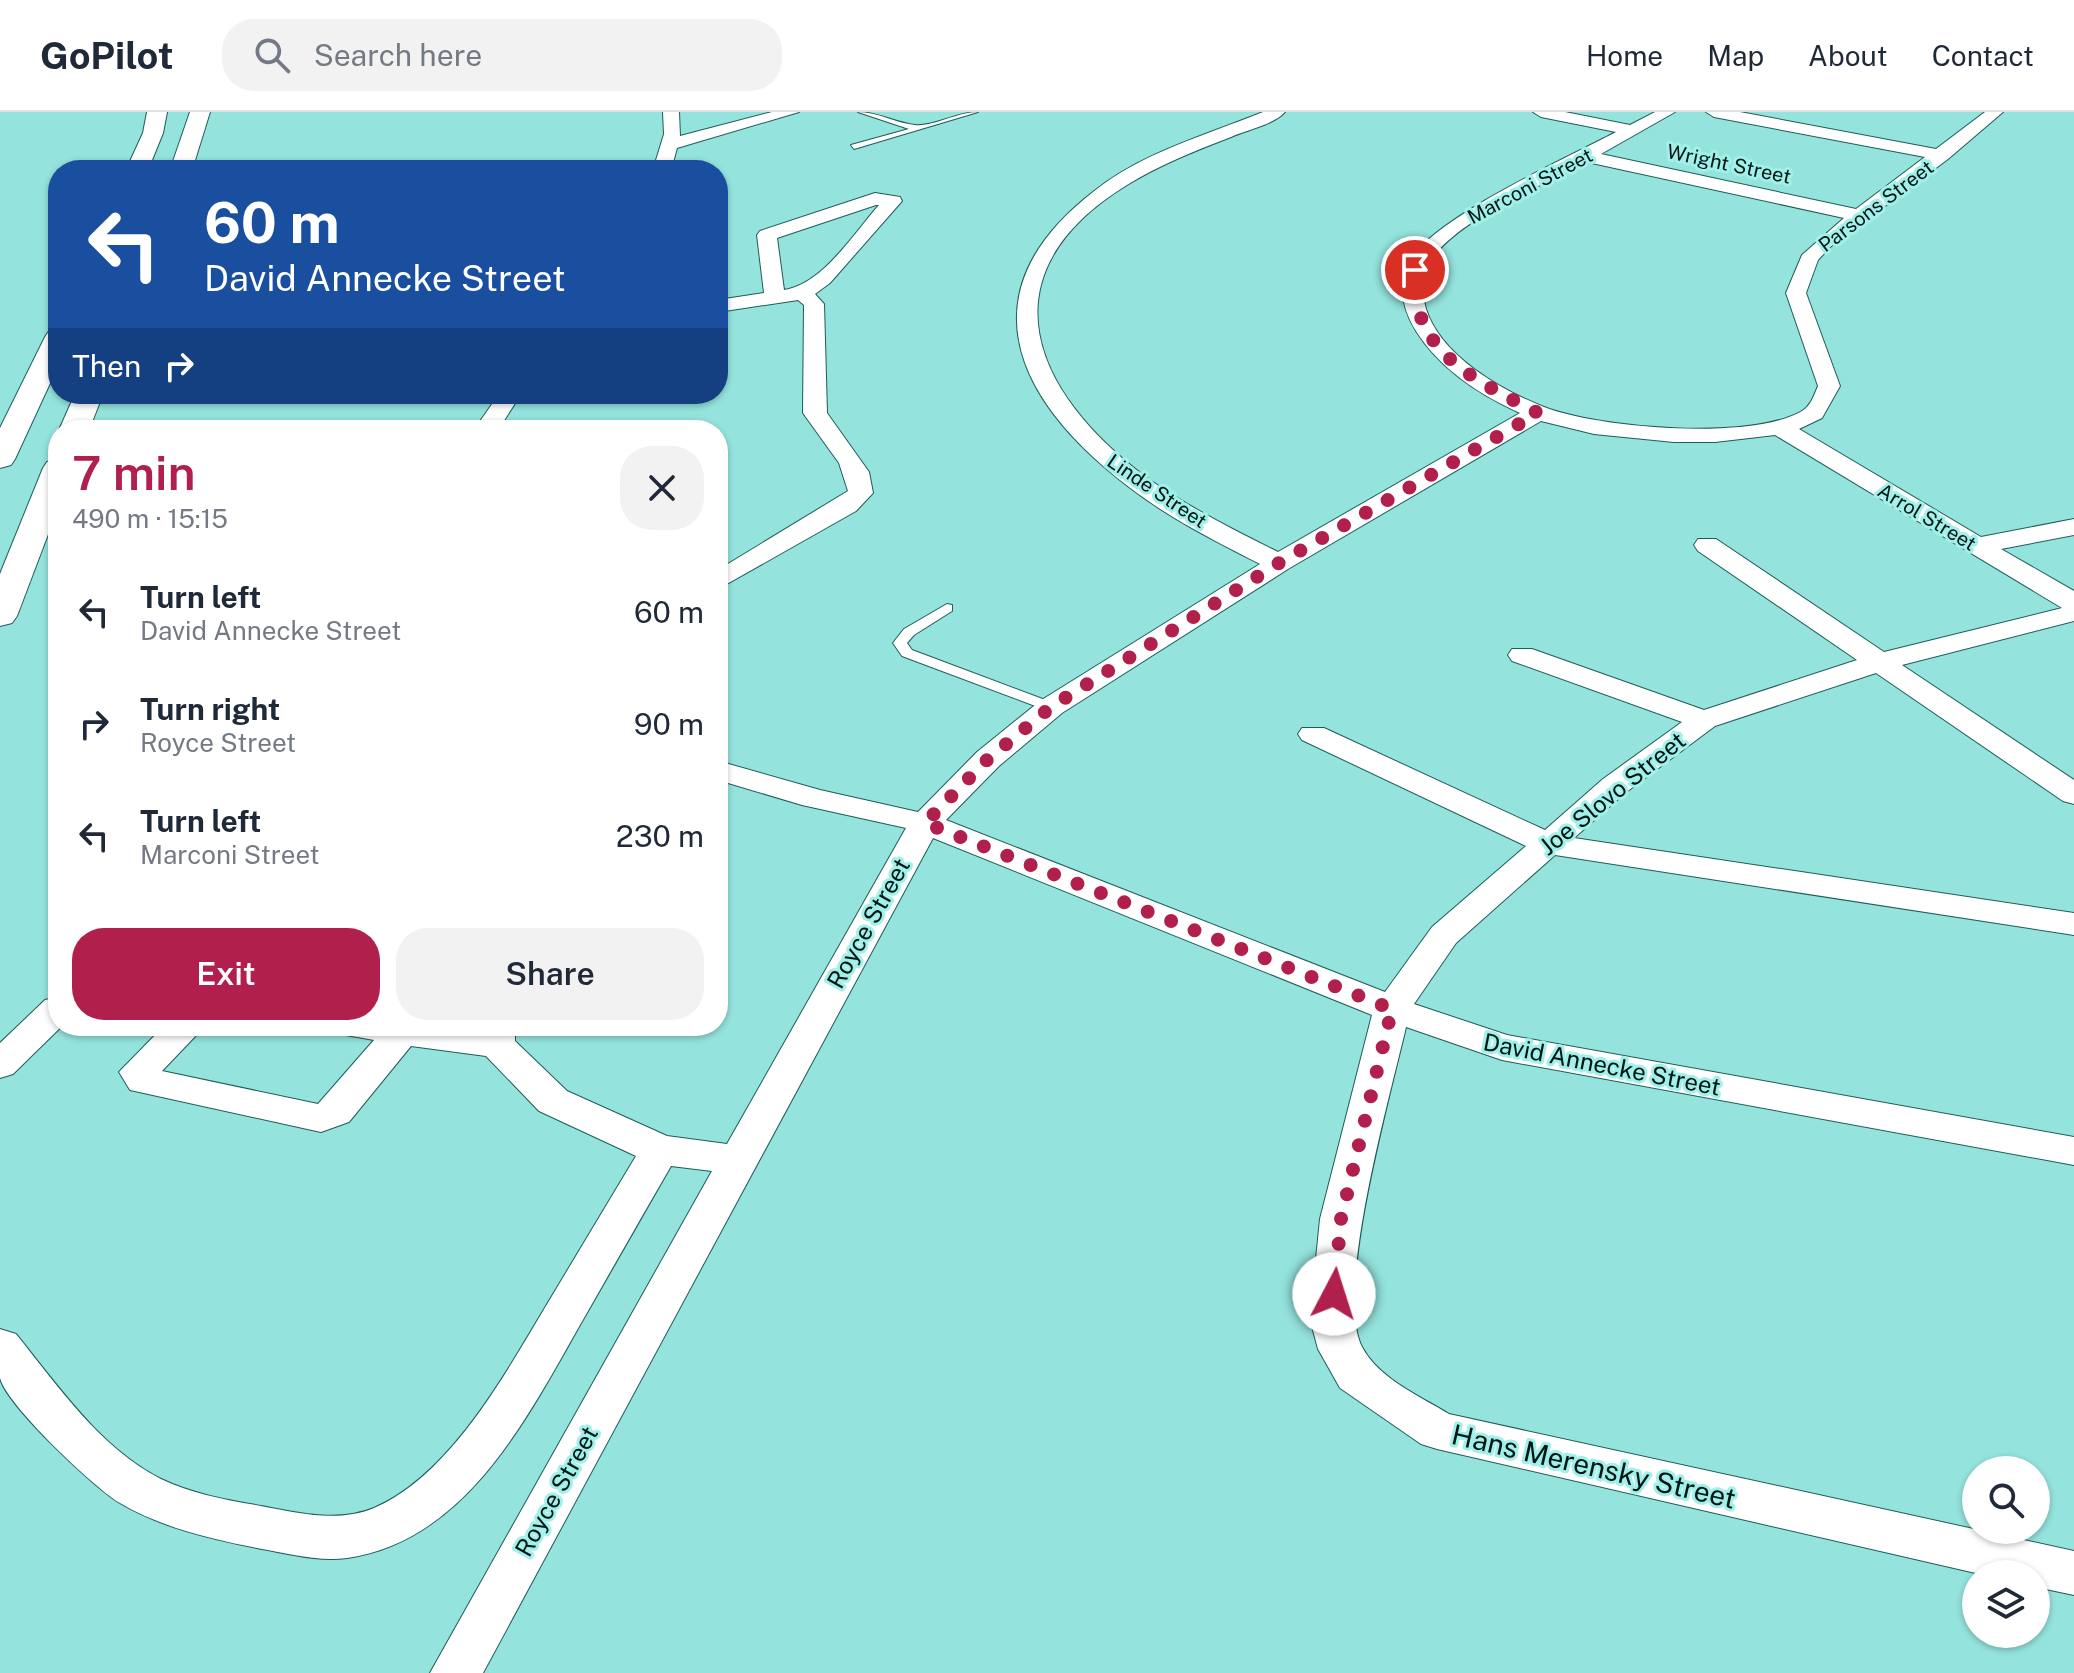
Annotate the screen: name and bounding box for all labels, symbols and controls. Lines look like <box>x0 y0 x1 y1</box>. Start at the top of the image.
search box <box>222 19 782 91</box>
text: GoPilot <box>40 33 174 78</box>
icon: search <box>250 33 294 77</box>
text: Search here <box>314 37 482 73</box>
text: Home <box>1586 39 1663 72</box>
text: Map <box>1707 39 1764 72</box>
text: About <box>1808 39 1888 72</box>
text: Contact <box>1932 39 2034 72</box>
street label: Wright Street <box>1665 139 1793 189</box>
street label: Marconi Street <box>1463 143 1597 229</box>
street label: Parsons Street <box>1814 155 1938 257</box>
text: 60 m <box>204 190 340 256</box>
icon: left <box>72 192 176 296</box>
pin <box>1381 236 1449 304</box>
icon: arrive <box>1393 248 1437 292</box>
text: David Annecke Street <box>204 257 566 299</box>
icon: right <box>157 344 201 388</box>
text: Then <box>72 348 141 384</box>
text: 7 min <box>72 444 196 501</box>
button: close <box>620 446 704 530</box>
street label: Linde Street <box>1103 449 1211 533</box>
street label: Arrol Street <box>1874 478 1980 556</box>
text: 490 m · 15:15 <box>72 503 228 534</box>
text: Turn left <box>140 579 261 615</box>
icon: left <box>72 590 116 634</box>
text: 60 m <box>634 594 704 630</box>
text: David Annecke Street <box>140 615 401 646</box>
text: Turn right <box>140 691 280 727</box>
icon: right <box>72 702 116 746</box>
text: 90 m <box>634 706 704 742</box>
street label: Joe Slovo Street <box>1533 726 1691 860</box>
text: Royce Street <box>140 727 296 758</box>
text: Turn left <box>140 803 261 839</box>
icon: left <box>72 814 116 858</box>
text: 230 m <box>616 818 704 854</box>
text: Marconi Street <box>140 839 320 870</box>
street label: Royce Street <box>821 853 915 993</box>
button: Exit <box>72 928 380 1020</box>
button: Share <box>396 928 704 1020</box>
street label: David Annecke Street <box>1481 1027 1723 1101</box>
position arrow <box>1292 1252 1376 1336</box>
street label: Hans Merensky Street <box>1449 1417 1739 1515</box>
street label: Royce Street <box>509 1421 603 1561</box>
map controls <box>1962 1456 2050 1648</box>
button: search <box>1962 1456 2050 1544</box>
button: layers <box>1962 1560 2050 1648</box>

